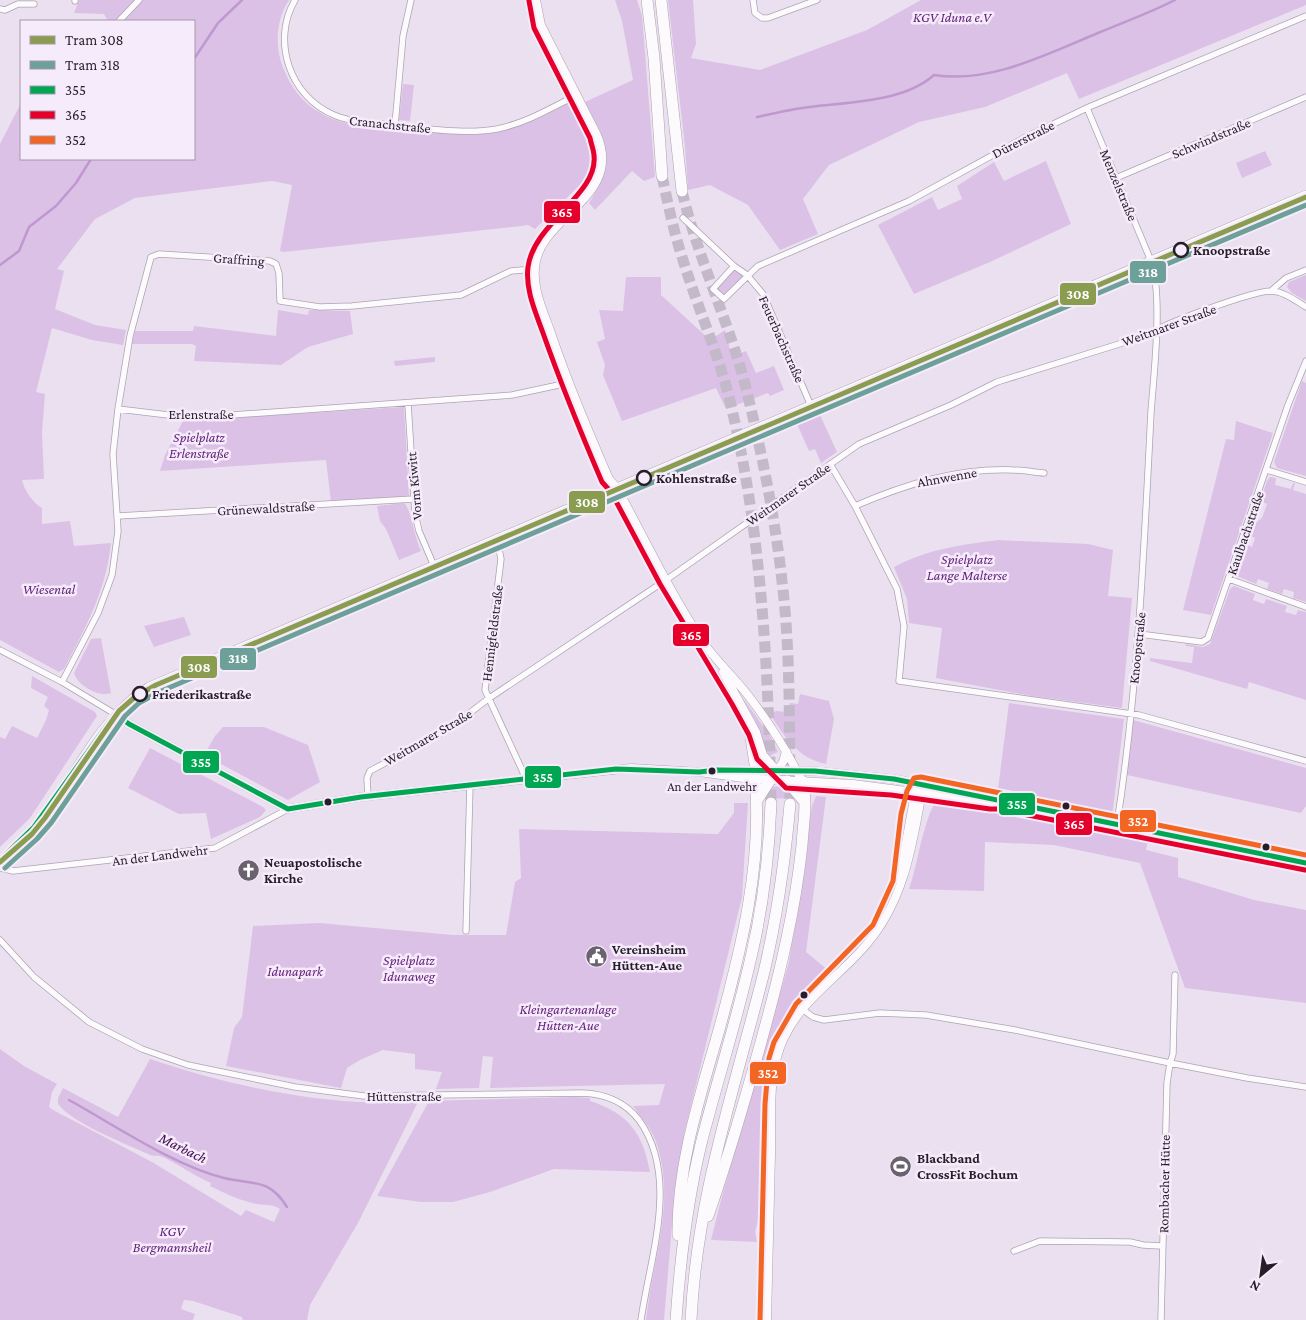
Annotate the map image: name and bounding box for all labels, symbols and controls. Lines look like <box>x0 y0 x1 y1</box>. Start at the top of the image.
park label: KGV Iduna e.V <box>913 9 993 25</box>
legend <box>20 20 195 160</box>
text: Tram 308 <box>65 32 124 48</box>
text: Tram 318 <box>65 57 120 73</box>
text: 355 <box>65 82 86 98</box>
text: 365 <box>65 107 87 123</box>
street label: Cranachstraße <box>348 112 432 136</box>
street label: Schwindstraße <box>1169 114 1253 162</box>
street label: Dürerstraße <box>989 117 1057 161</box>
text: 352 <box>65 132 86 148</box>
street label: Menzelstraße <box>1097 147 1141 223</box>
line badge: 365 <box>543 200 581 224</box>
text: 365 <box>551 204 573 220</box>
marker: Knoopstraße <box>1173 242 1189 258</box>
place label: Knoopstraße <box>1193 242 1271 258</box>
street label: Graffring <box>213 249 265 269</box>
line badge: 318 <box>1129 260 1167 284</box>
text: 318 <box>1138 264 1158 280</box>
line badge: 308 <box>1059 282 1097 306</box>
text: 308 <box>1066 286 1090 302</box>
street label: Feuerbachstraße <box>756 293 808 385</box>
street label: Weitmarer Straße <box>1120 301 1218 349</box>
street label: Erlenstraße <box>168 406 234 422</box>
park label: Spielplatz Erlenstraße <box>169 429 230 461</box>
street label: Vorm Kiwitt <box>403 451 425 521</box>
street label: Weitmarer Straße <box>743 459 833 529</box>
street label: Ahnwenne <box>916 464 978 490</box>
marker: Kohlenstraße <box>636 470 652 486</box>
place label: Kohlenstraße <box>656 470 737 486</box>
street label: Kaulbachstraße <box>1223 489 1267 577</box>
line badge: 308 <box>568 490 606 514</box>
text: 308 <box>575 494 599 510</box>
street label: Grünewaldstraße <box>217 497 315 519</box>
park label: Spielplatz Lange Malterse <box>927 551 1008 583</box>
park label: Wiesental <box>23 581 76 597</box>
street label: Hennigfeldstraße <box>478 584 506 682</box>
street label: Knoopstraße <box>1125 611 1149 685</box>
line badge: 365 <box>672 623 710 647</box>
text: 365 <box>680 627 702 643</box>
line badge: 318 <box>219 647 257 671</box>
text: 318 <box>228 650 248 666</box>
line badge: 308 <box>180 655 218 679</box>
text: 308 <box>187 659 211 675</box>
marker: Friederikastraße <box>132 686 148 702</box>
place label: Friederikastraße <box>152 686 252 702</box>
street label: Weitmarer Straße <box>381 705 475 769</box>
line badge: 355 <box>182 750 220 774</box>
text: 355 <box>191 754 211 770</box>
line badge: 355 <box>524 765 562 789</box>
marker: An der Landwehr <box>707 766 717 776</box>
text: 355 <box>533 769 553 785</box>
place label: An der Landwehr <box>667 779 757 794</box>
line badge: 355 <box>998 792 1036 816</box>
text: 355 <box>1007 796 1027 812</box>
unlabelled marker <box>323 797 333 807</box>
unlabelled marker <box>1061 801 1071 811</box>
line badge: 352 <box>1119 809 1157 833</box>
line badge: 365 <box>1055 812 1093 836</box>
text: 352 <box>1128 813 1148 829</box>
text: 365 <box>1063 816 1085 832</box>
street label: An der Landwehr <box>111 841 209 869</box>
unlabelled marker <box>1261 842 1271 852</box>
place label: Neuapostolische Kirche <box>264 854 363 886</box>
church icon: Neuapostolische Kirche <box>236 858 260 882</box>
place label: Vereinsheim Hütten-Aue <box>611 941 686 973</box>
public building icon: Vereinsheim Hütten-Aue <box>584 945 608 969</box>
park label: Spielplatz Idunaweg <box>383 952 436 984</box>
park label: Idunapark <box>267 963 324 979</box>
unlabelled marker <box>799 990 809 1000</box>
park label: Kleingartenanlage Hütten-Aue <box>520 1001 617 1033</box>
line badge: 352 <box>749 1061 787 1085</box>
text: 352 <box>758 1065 778 1081</box>
street label: Hüttenstraße <box>367 1088 441 1104</box>
water label: Marbach <box>156 1129 209 1166</box>
street label: Rombacher Hütte <box>1155 1135 1173 1233</box>
place label: Blackband CrossFit Bochum <box>917 1150 1018 1182</box>
sports icon: Blackband CrossFit Bochum <box>889 1154 913 1178</box>
park label: KGV Bergmannsheil <box>133 1223 212 1255</box>
north arrow <box>1236 1250 1286 1300</box>
text: N <box>1246 1277 1263 1296</box>

